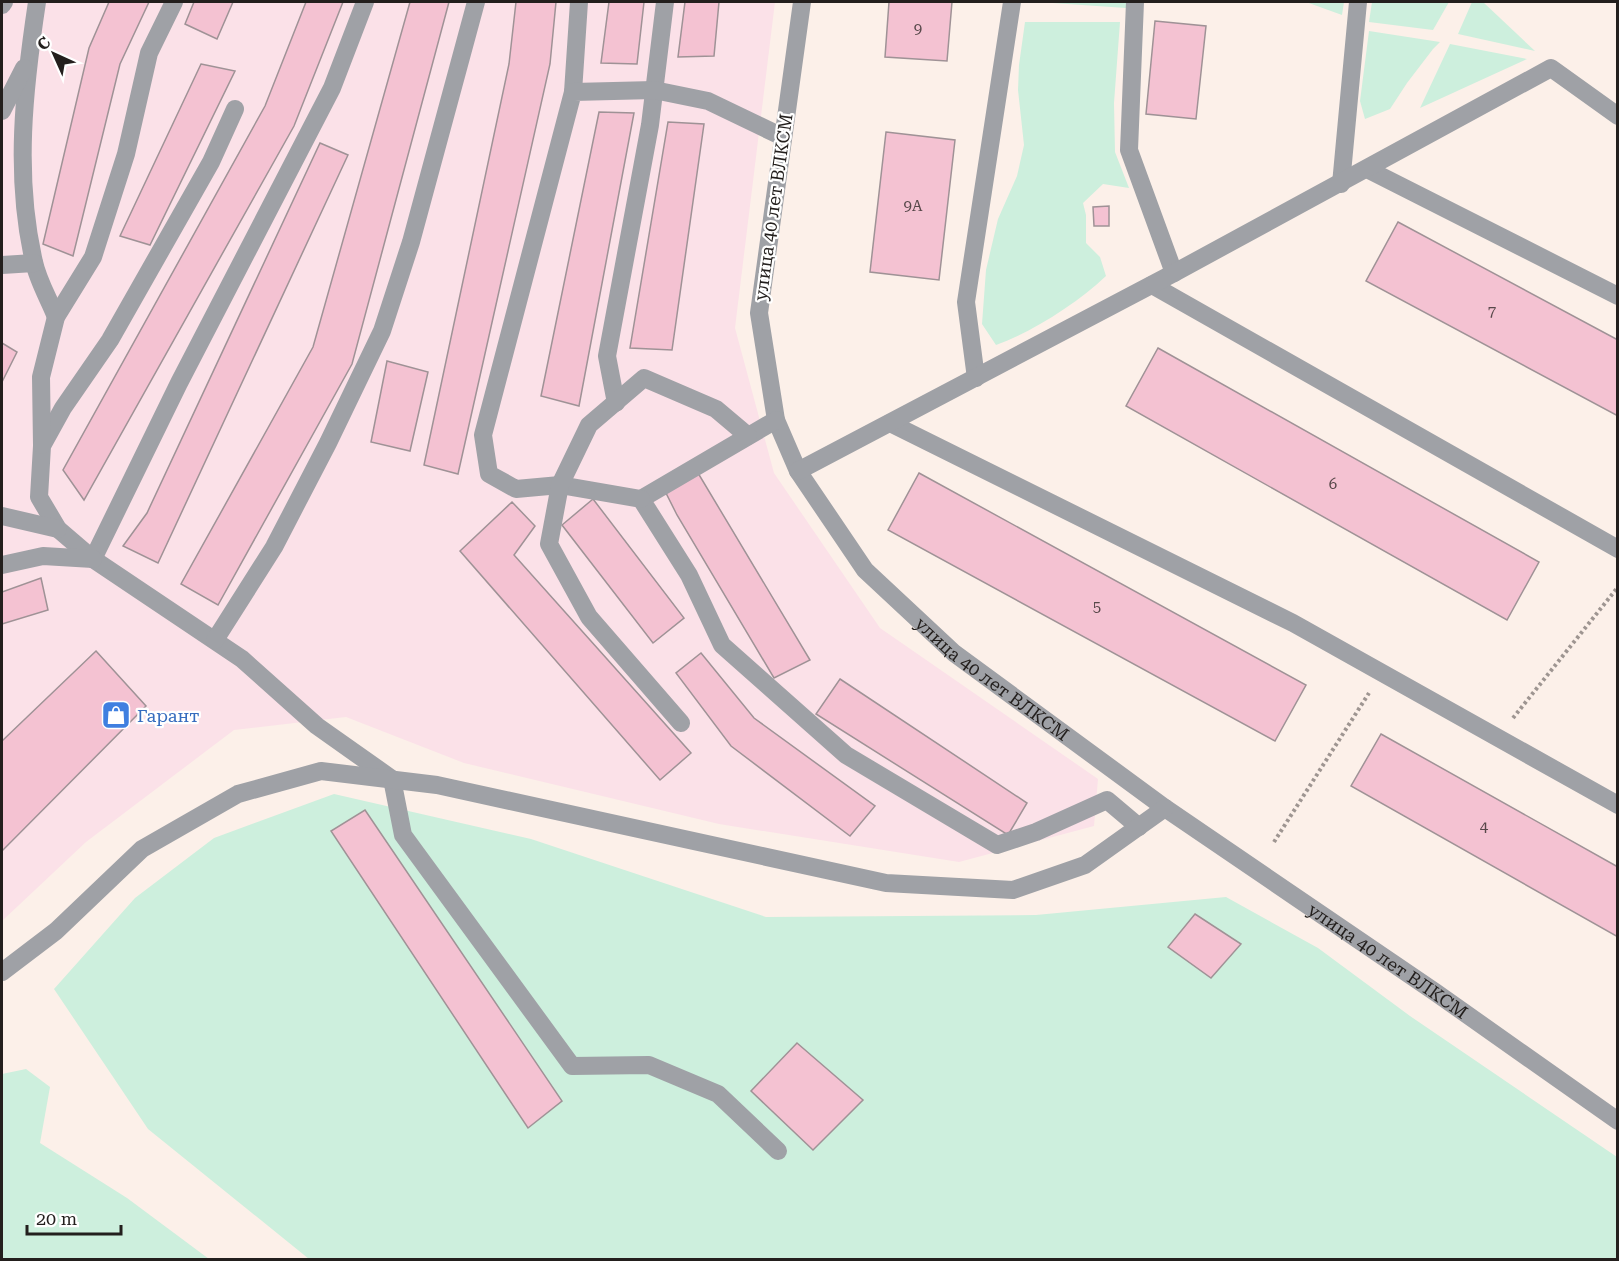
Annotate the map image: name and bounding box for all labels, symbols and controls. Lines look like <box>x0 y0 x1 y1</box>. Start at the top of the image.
house number: 9 <box>914 20 922 38</box>
north arrow <box>24 24 84 84</box>
text: С <box>33 33 54 54</box>
street label: улица 40 лет ВЛКСМ <box>749 112 797 302</box>
house number: 9А <box>904 197 923 215</box>
house number: 7 <box>1488 302 1496 320</box>
house number: 6 <box>1329 475 1337 493</box>
house number: 5 <box>1093 598 1101 616</box>
street label: улица 40 лет ВЛКСМ <box>911 612 1073 745</box>
shop icon: Гарант <box>100 699 132 731</box>
place label: Гарант <box>137 705 199 726</box>
house number: 4 <box>1480 818 1489 836</box>
street label: улица 40 лет ВЛКСМ <box>1304 898 1472 1022</box>
scale bar <box>27 1198 122 1236</box>
text: 20 m <box>36 1208 77 1229</box>

